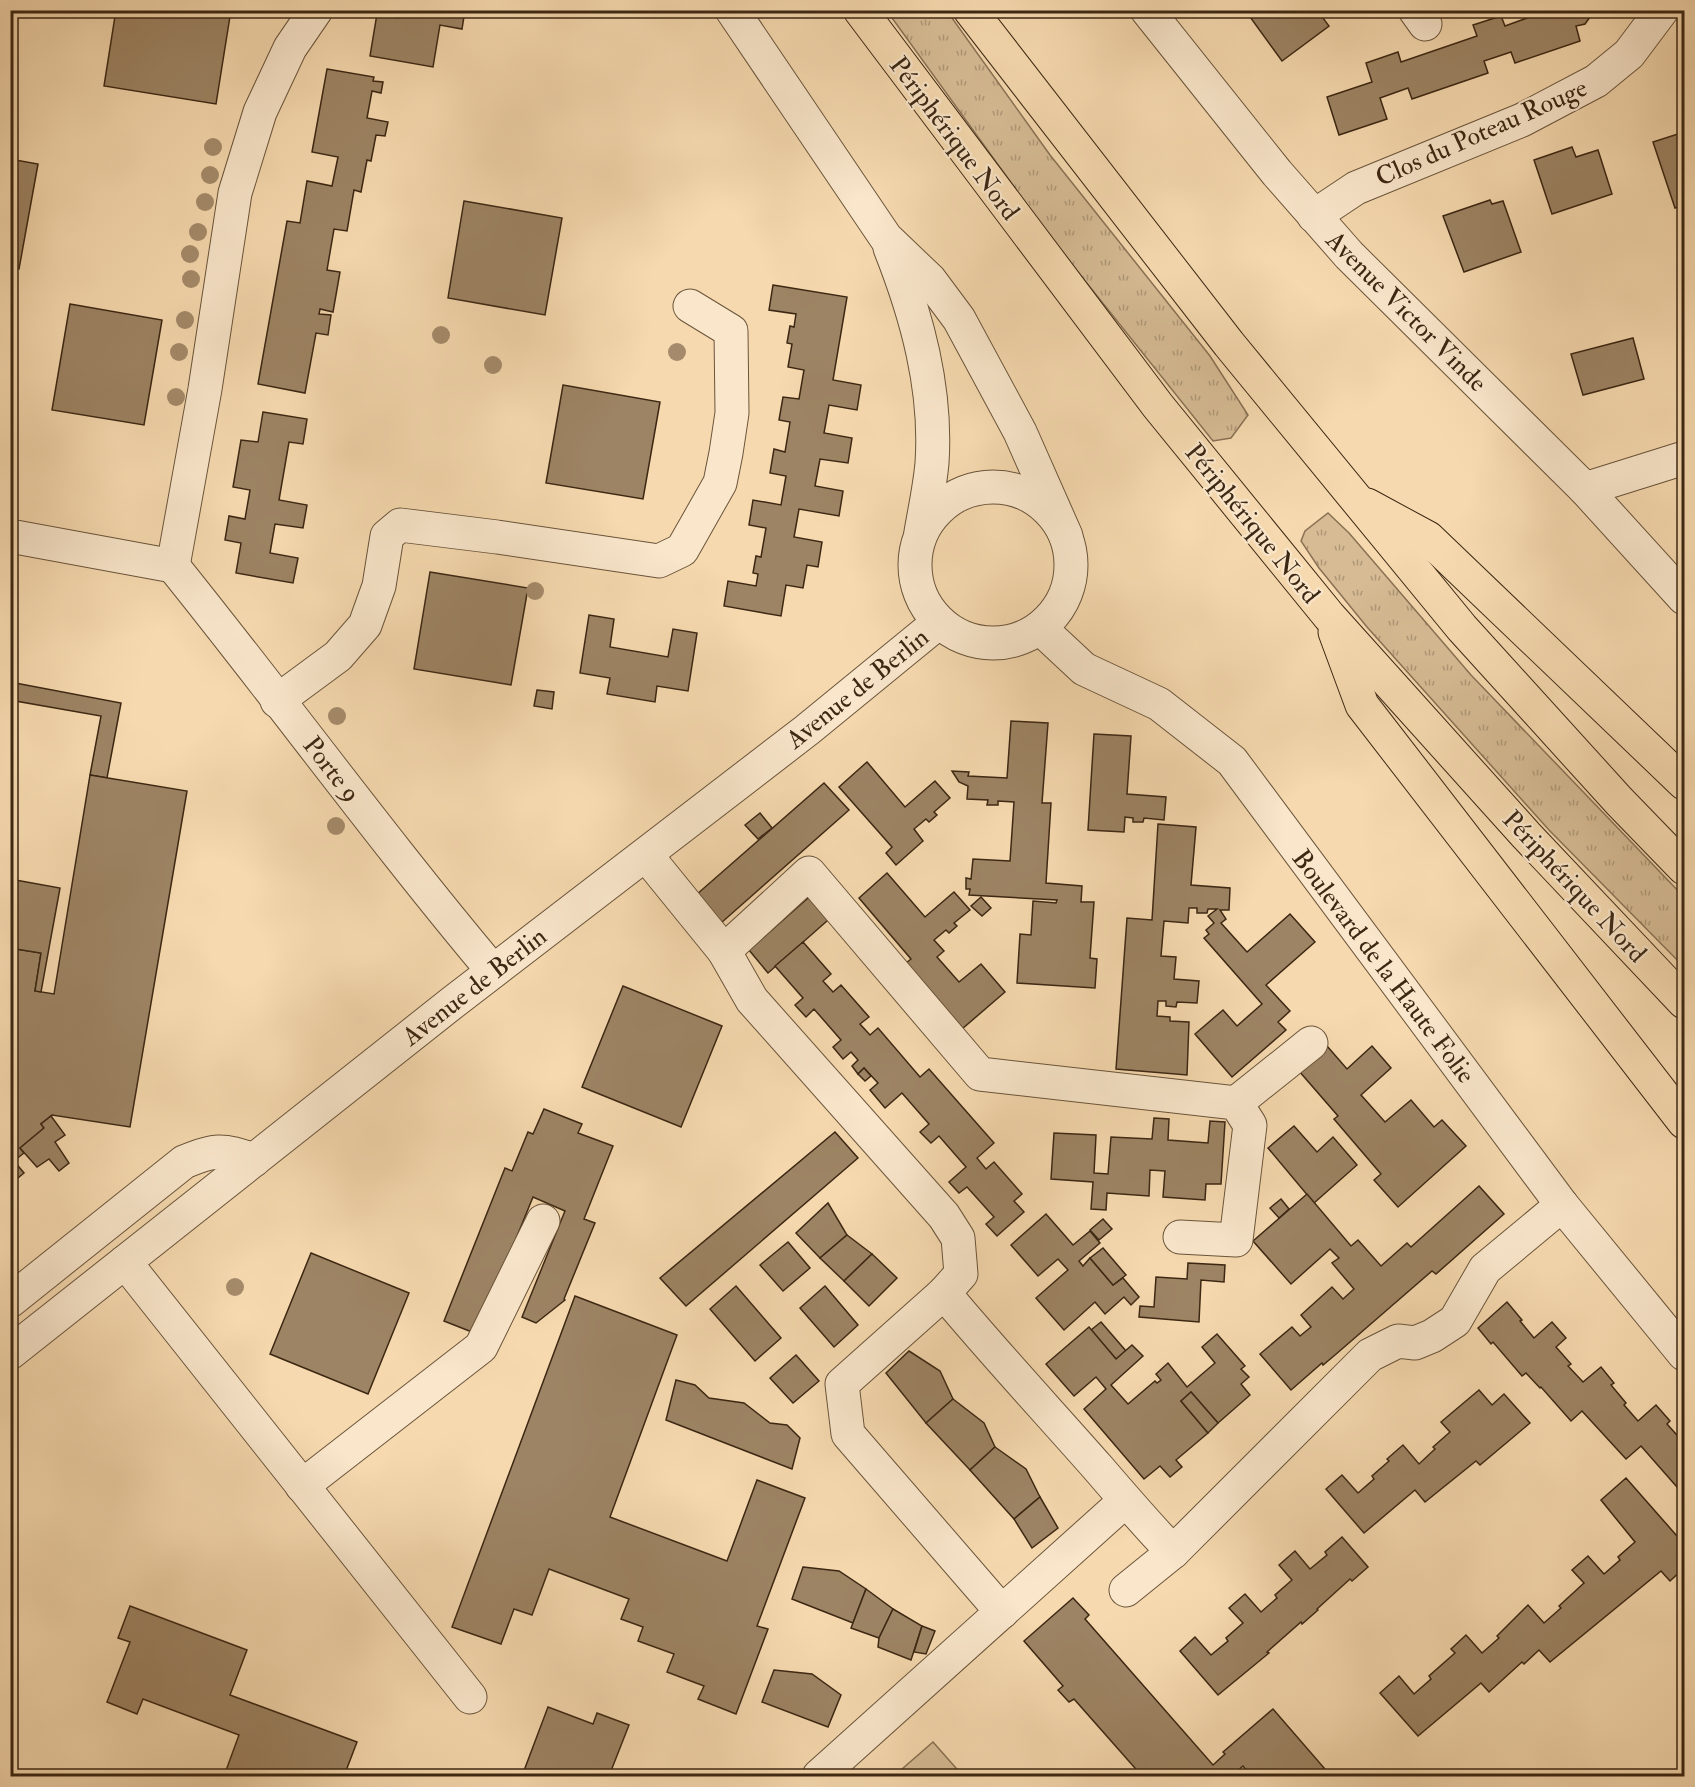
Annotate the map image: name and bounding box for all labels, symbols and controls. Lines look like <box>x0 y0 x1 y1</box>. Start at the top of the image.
street label: Périphérique Nord <box>881 50 1026 228</box>
street label: Clos du Poteau Rouge <box>1371 72 1592 194</box>
street label: Avenue Victor Vinde <box>1318 224 1494 399</box>
street label: Périphérique Nord <box>1177 437 1327 611</box>
street label: Avenue de Berlin <box>779 621 935 757</box>
street label: Porte 9 <box>296 730 367 809</box>
street label: Périphérique Nord <box>1495 804 1653 970</box>
street label: Boulevard de la Haute Folie <box>1285 843 1482 1090</box>
street label: Avenue de Berlin <box>395 921 553 1054</box>

